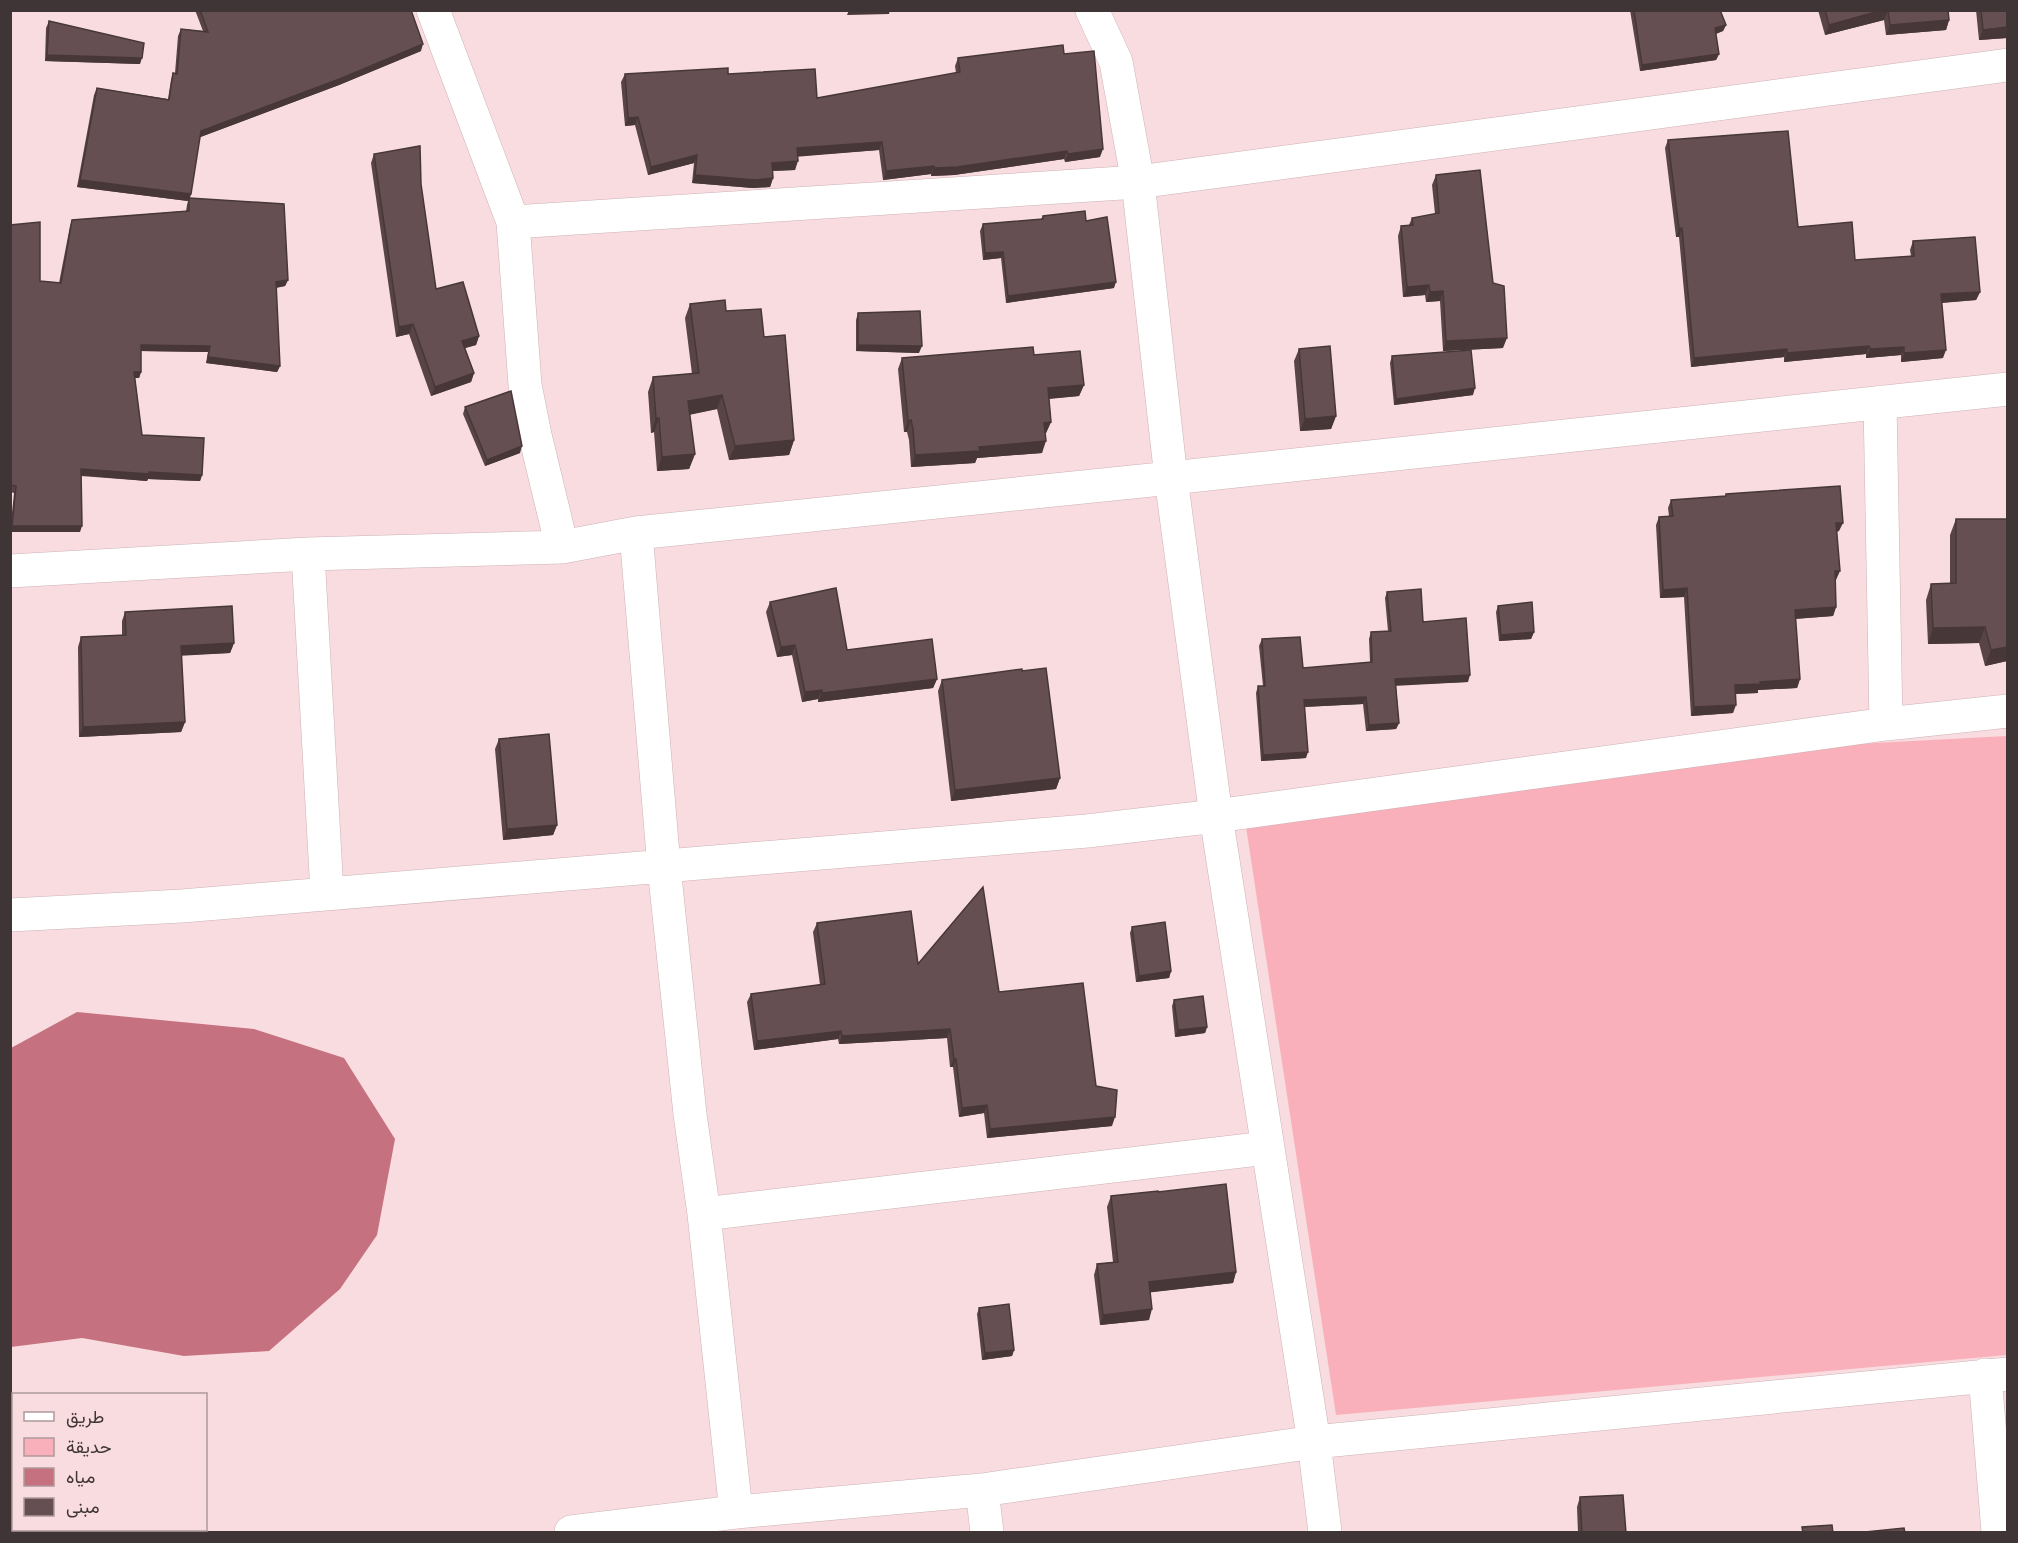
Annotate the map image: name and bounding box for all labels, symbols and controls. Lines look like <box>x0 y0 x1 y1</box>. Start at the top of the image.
legend <box>12 1393 207 1531</box>
text: طريق <box>66 1404 104 1429</box>
text: حديقة <box>66 1434 112 1459</box>
text: مياه <box>66 1464 95 1489</box>
text: مبنى <box>66 1494 100 1519</box>

